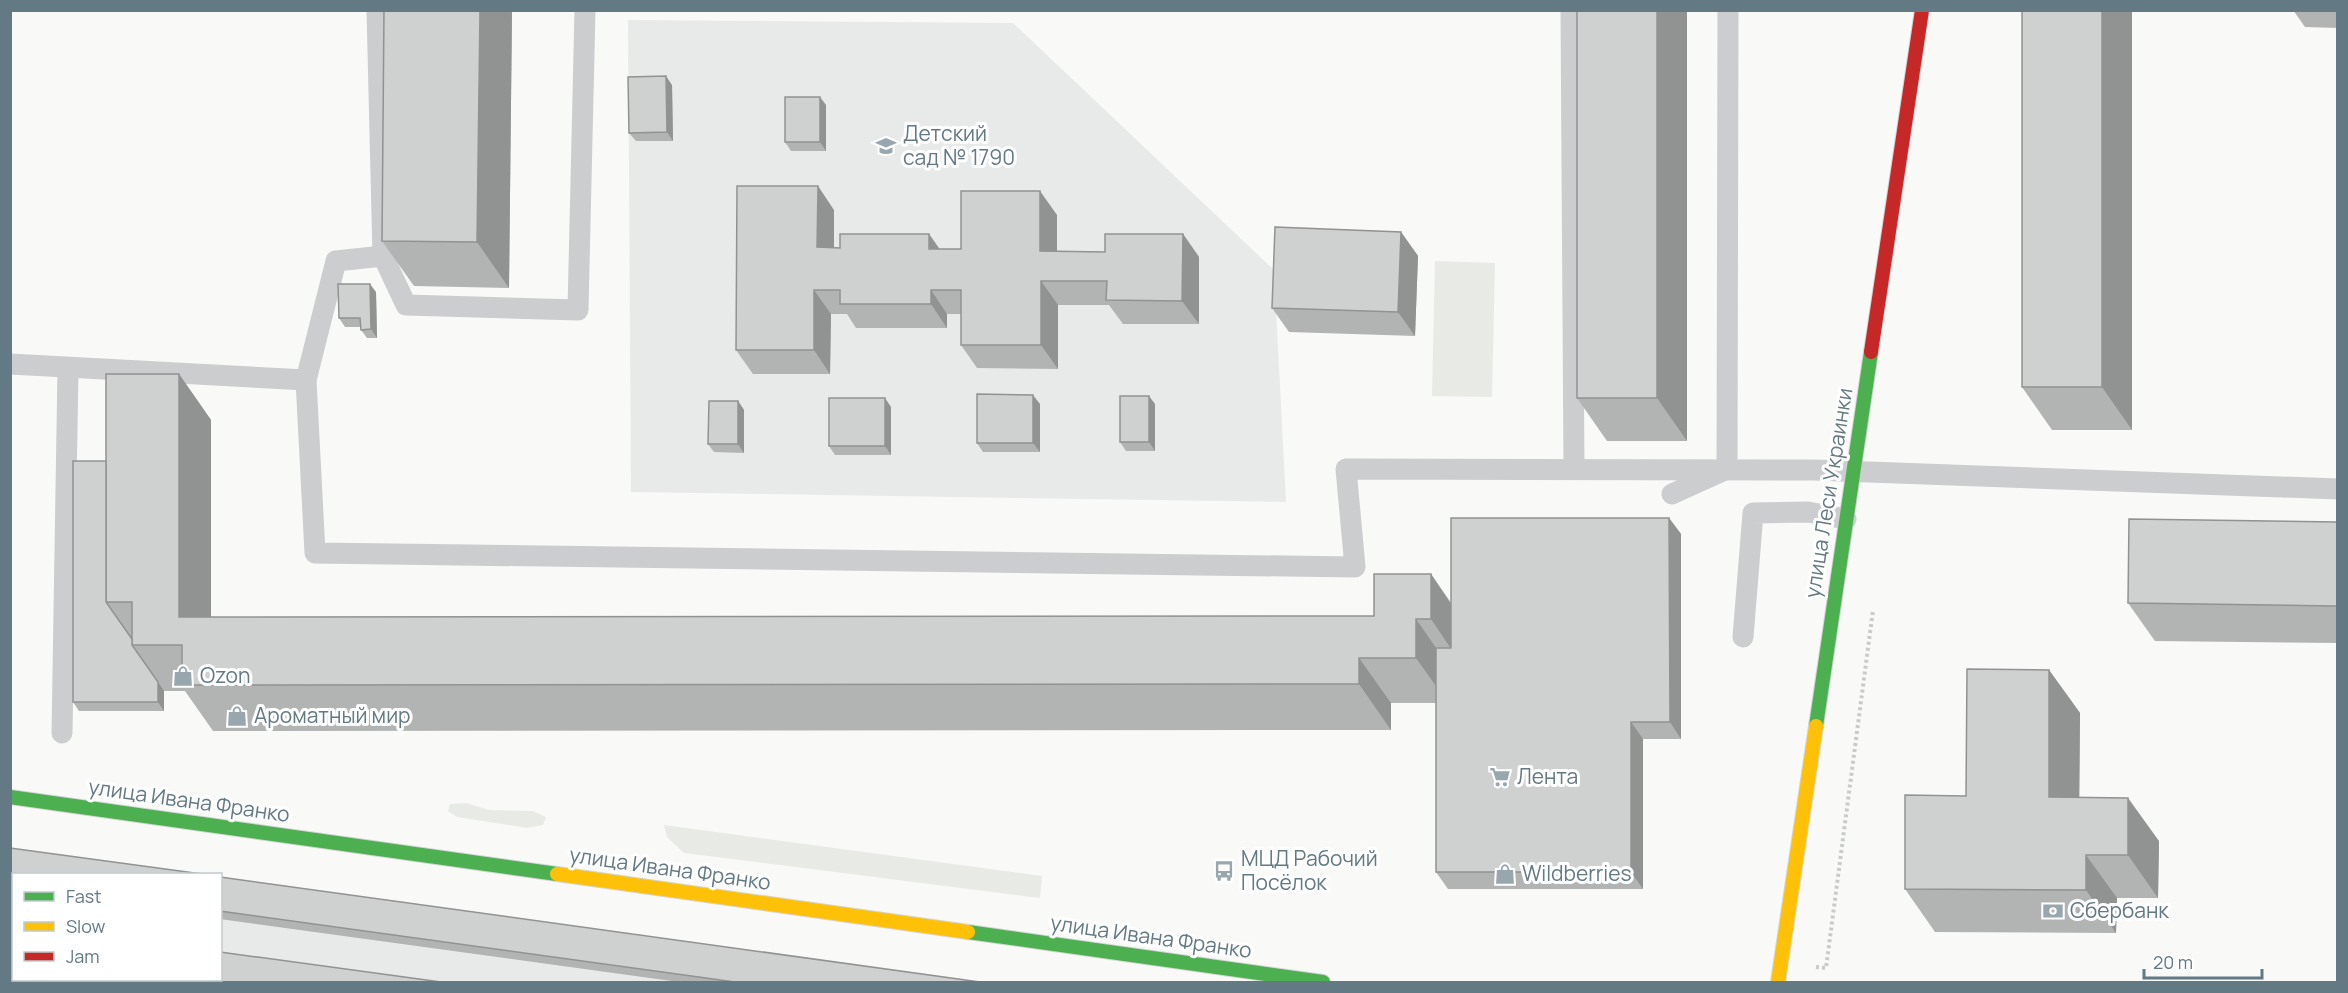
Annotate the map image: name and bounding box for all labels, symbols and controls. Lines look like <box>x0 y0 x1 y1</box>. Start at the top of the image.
place label: Детский сад № 1790 <box>903 119 1015 171</box>
school or university icon: Детский сад № 1790 <box>874 134 898 158</box>
street label: улица Леси Украинки <box>1798 386 1858 600</box>
place label: Ozon <box>200 661 250 689</box>
shop icon: Ozon <box>171 664 195 688</box>
place label: Ароматный мир <box>254 701 411 729</box>
shop icon: Ароматный мир <box>225 704 249 728</box>
place label: Лента <box>1517 762 1578 790</box>
supermarket icon: Лента <box>1488 765 1512 789</box>
street label: улица Ивана Франко <box>87 772 292 828</box>
street label: улица Ивана Франко <box>568 840 773 896</box>
place label: МЦД Рабочий Посёлок <box>1241 844 1378 896</box>
bus stop icon: МЦД Рабочий Посёлок <box>1212 859 1236 883</box>
place label: Wildberries <box>1522 859 1632 887</box>
shop icon: Wildberries <box>1493 862 1517 886</box>
legend <box>12 873 222 981</box>
text: Fast <box>66 884 101 908</box>
place label: Сбербанк <box>2070 896 2169 924</box>
bank icon: Сбербанк <box>2041 899 2065 923</box>
street label: улица Ивана Франко <box>1049 908 1254 964</box>
text: Slow <box>66 914 106 938</box>
scale bar <box>2144 942 2262 980</box>
text: Jam <box>66 944 100 968</box>
text: 20 m <box>2153 950 2193 974</box>

